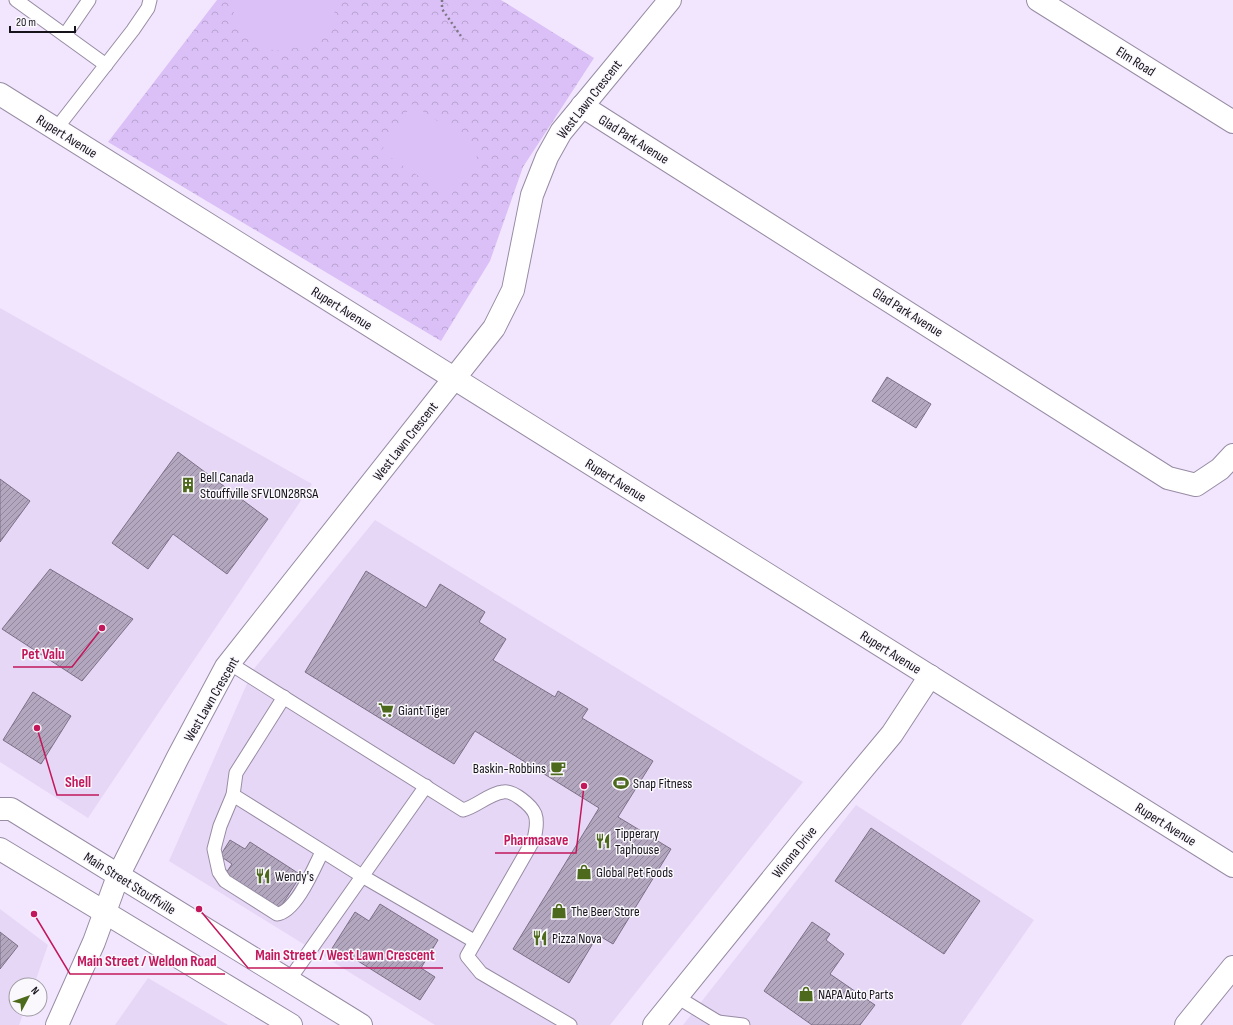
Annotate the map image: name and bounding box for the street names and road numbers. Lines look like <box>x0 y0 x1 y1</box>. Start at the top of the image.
street label: Elm Road <box>1113 43 1159 80</box>
street label: West Lawn Crescent <box>553 57 625 142</box>
street label: Rupert Avenue <box>33 111 100 162</box>
street label: Glad Park Avenue <box>595 111 672 168</box>
street label: Rupert Avenue <box>308 283 375 334</box>
street label: Glad Park Avenue <box>869 284 946 341</box>
street label: West Lawn Crescent <box>369 399 441 484</box>
street label: Rupert Avenue <box>582 455 649 506</box>
street label: Rupert Avenue <box>857 627 924 678</box>
street label: West Lawn Crescent <box>180 654 243 745</box>
street label: Rupert Avenue <box>1132 799 1199 850</box>
street label: Winona Drive <box>768 823 820 882</box>
street label: Main Street Stouffville <box>81 848 179 918</box>

